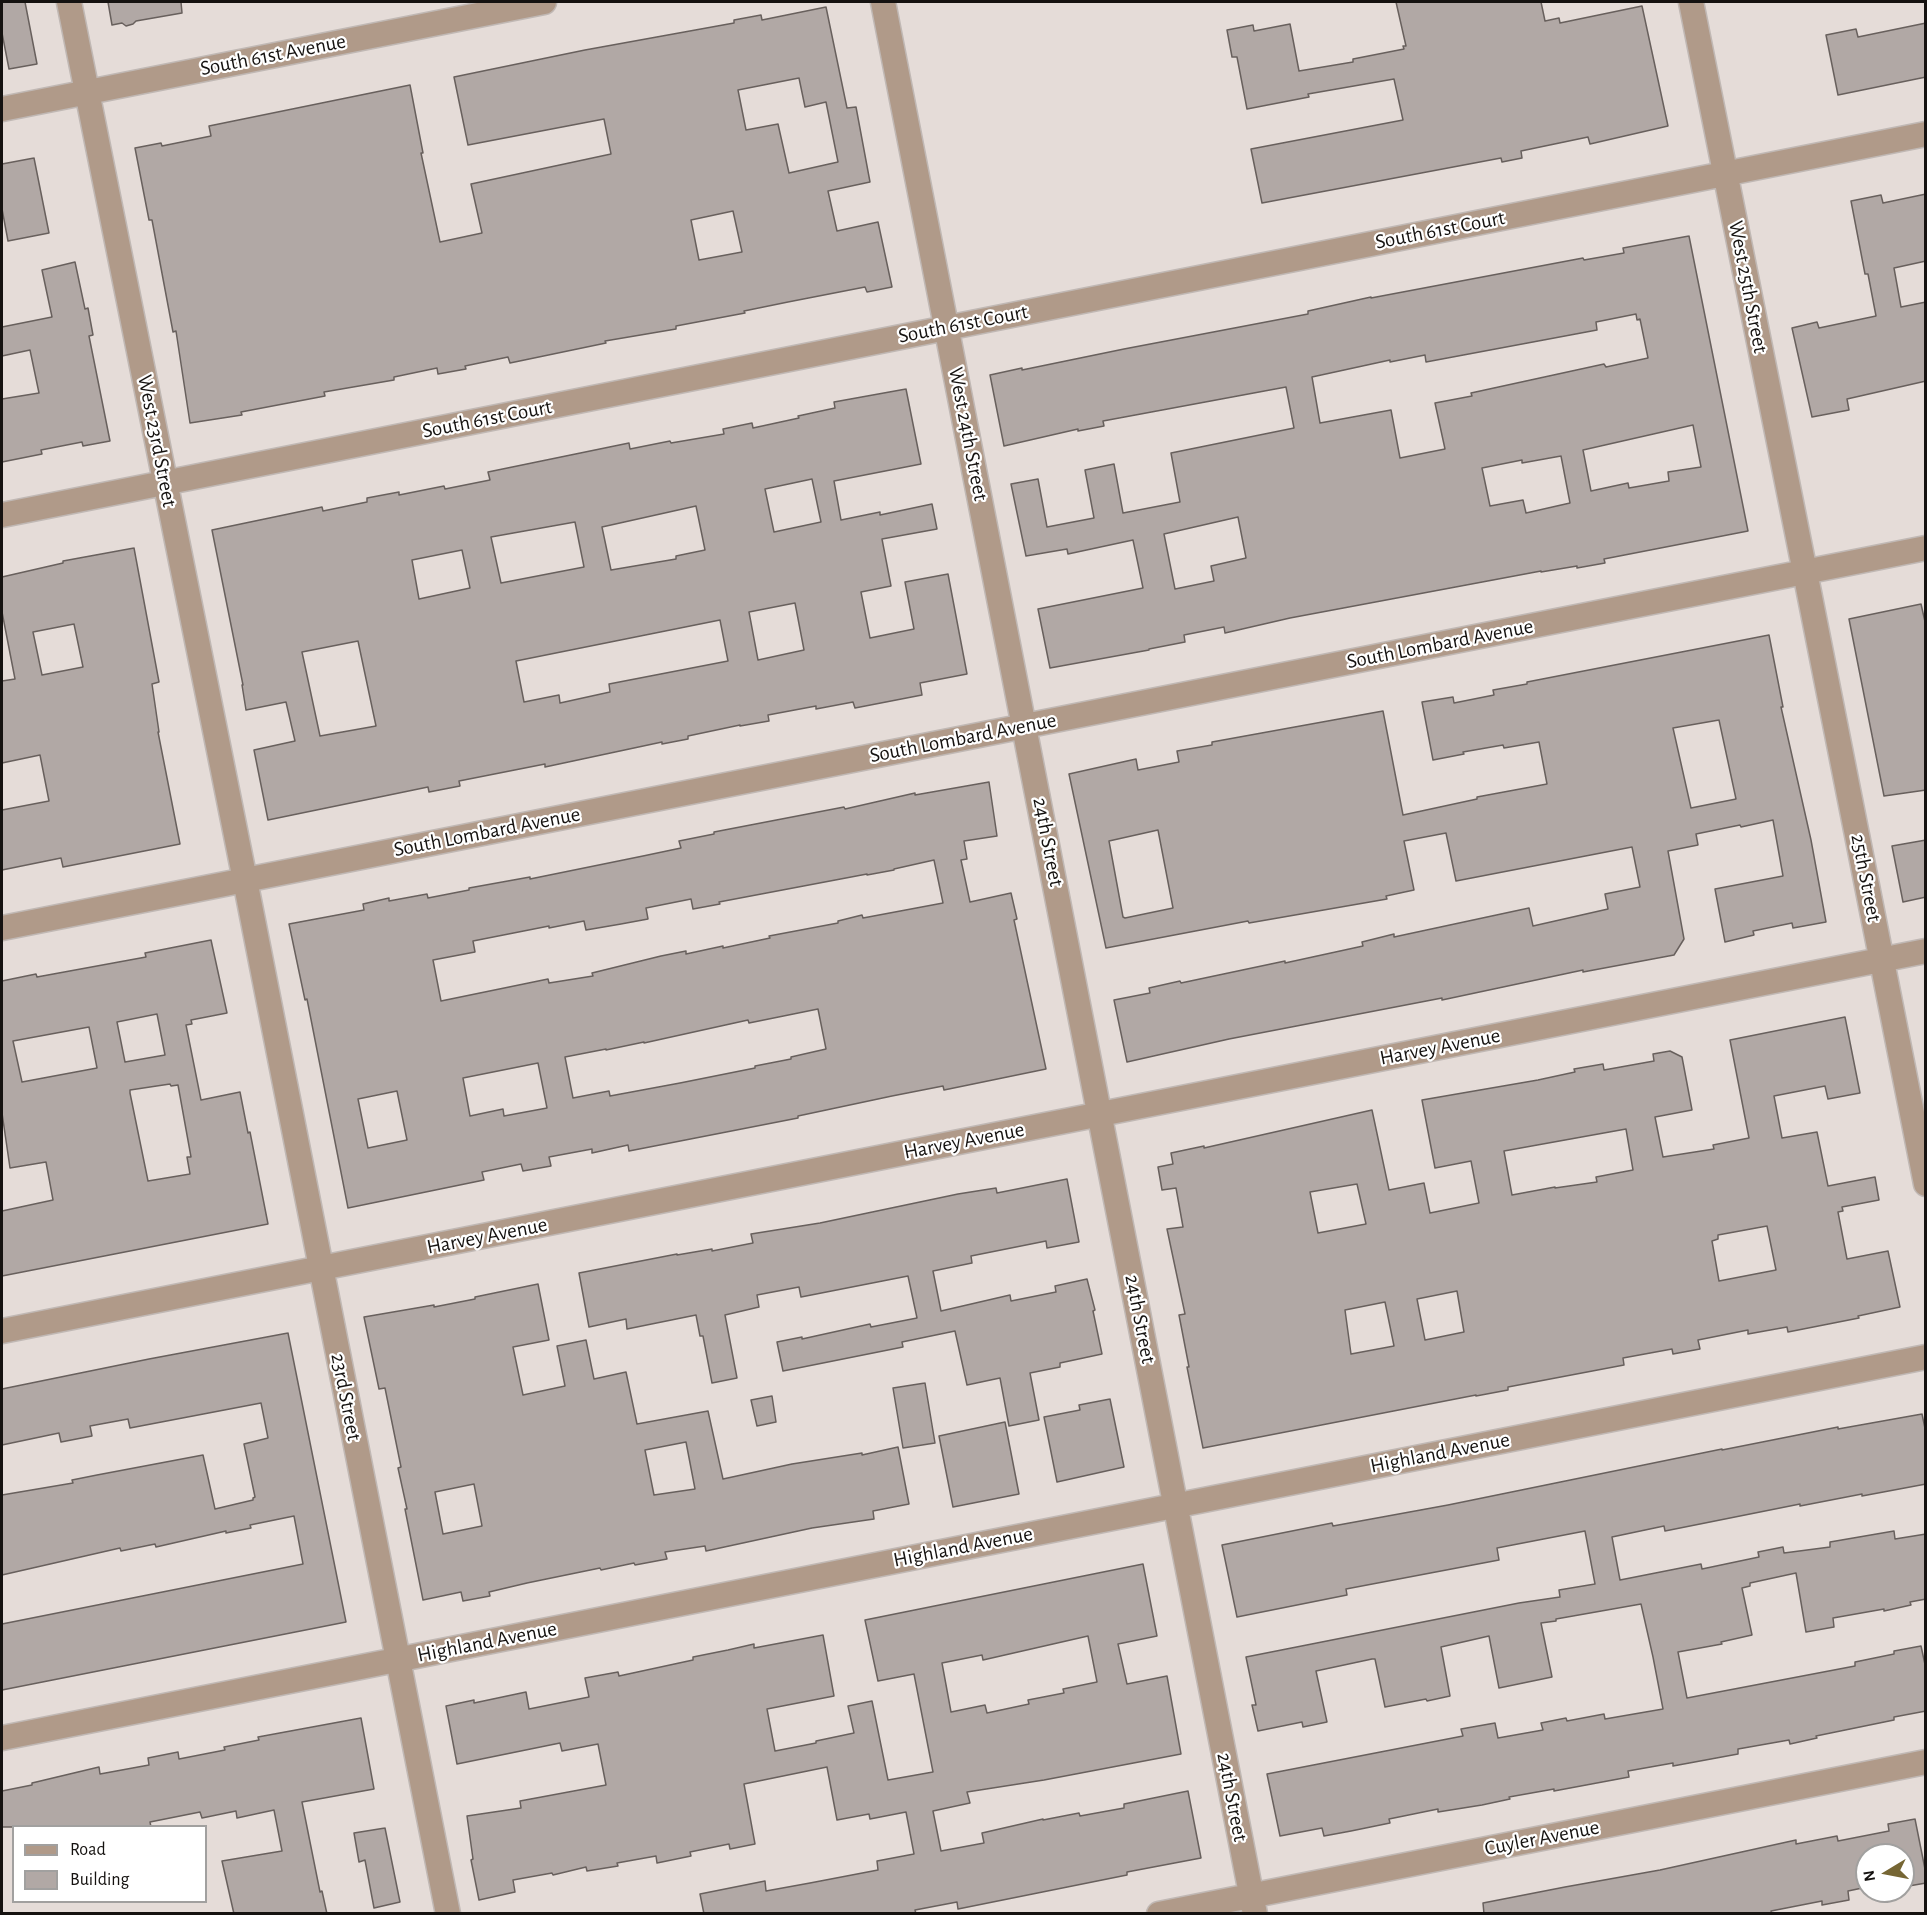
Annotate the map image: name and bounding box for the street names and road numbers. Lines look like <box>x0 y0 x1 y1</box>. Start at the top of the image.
street label: South 61st Avenue <box>198 29 348 81</box>
street label: South 61st Court <box>1373 205 1507 255</box>
street label: West 25th Street <box>1723 219 1773 355</box>
street label: South 61st Court <box>896 299 1030 349</box>
street label: West 24th Street <box>943 365 993 503</box>
street label: West 23rd Street <box>132 373 182 509</box>
street label: South 61st Court <box>420 394 554 444</box>
street label: South Lombard Avenue <box>1345 614 1535 674</box>
street label: South Lombard Avenue <box>868 708 1058 768</box>
street label: 24th Street <box>1027 795 1069 889</box>
street label: South Lombard Avenue <box>392 802 582 862</box>
street label: 25th Street <box>1845 832 1887 924</box>
street label: Harvey Avenue <box>1378 1023 1502 1071</box>
street label: Harvey Avenue <box>902 1117 1026 1165</box>
street label: Harvey Avenue <box>425 1212 549 1260</box>
street label: 24th Street <box>1119 1272 1161 1366</box>
street label: 23rd Street <box>325 1351 367 1443</box>
street label: Highland Avenue <box>1368 1427 1512 1479</box>
street label: Highland Avenue <box>891 1521 1035 1573</box>
street label: Highland Avenue <box>415 1616 559 1668</box>
street label: 24th Street <box>1211 1750 1253 1844</box>
street label: Cuyler Avenue <box>1482 1815 1602 1861</box>

